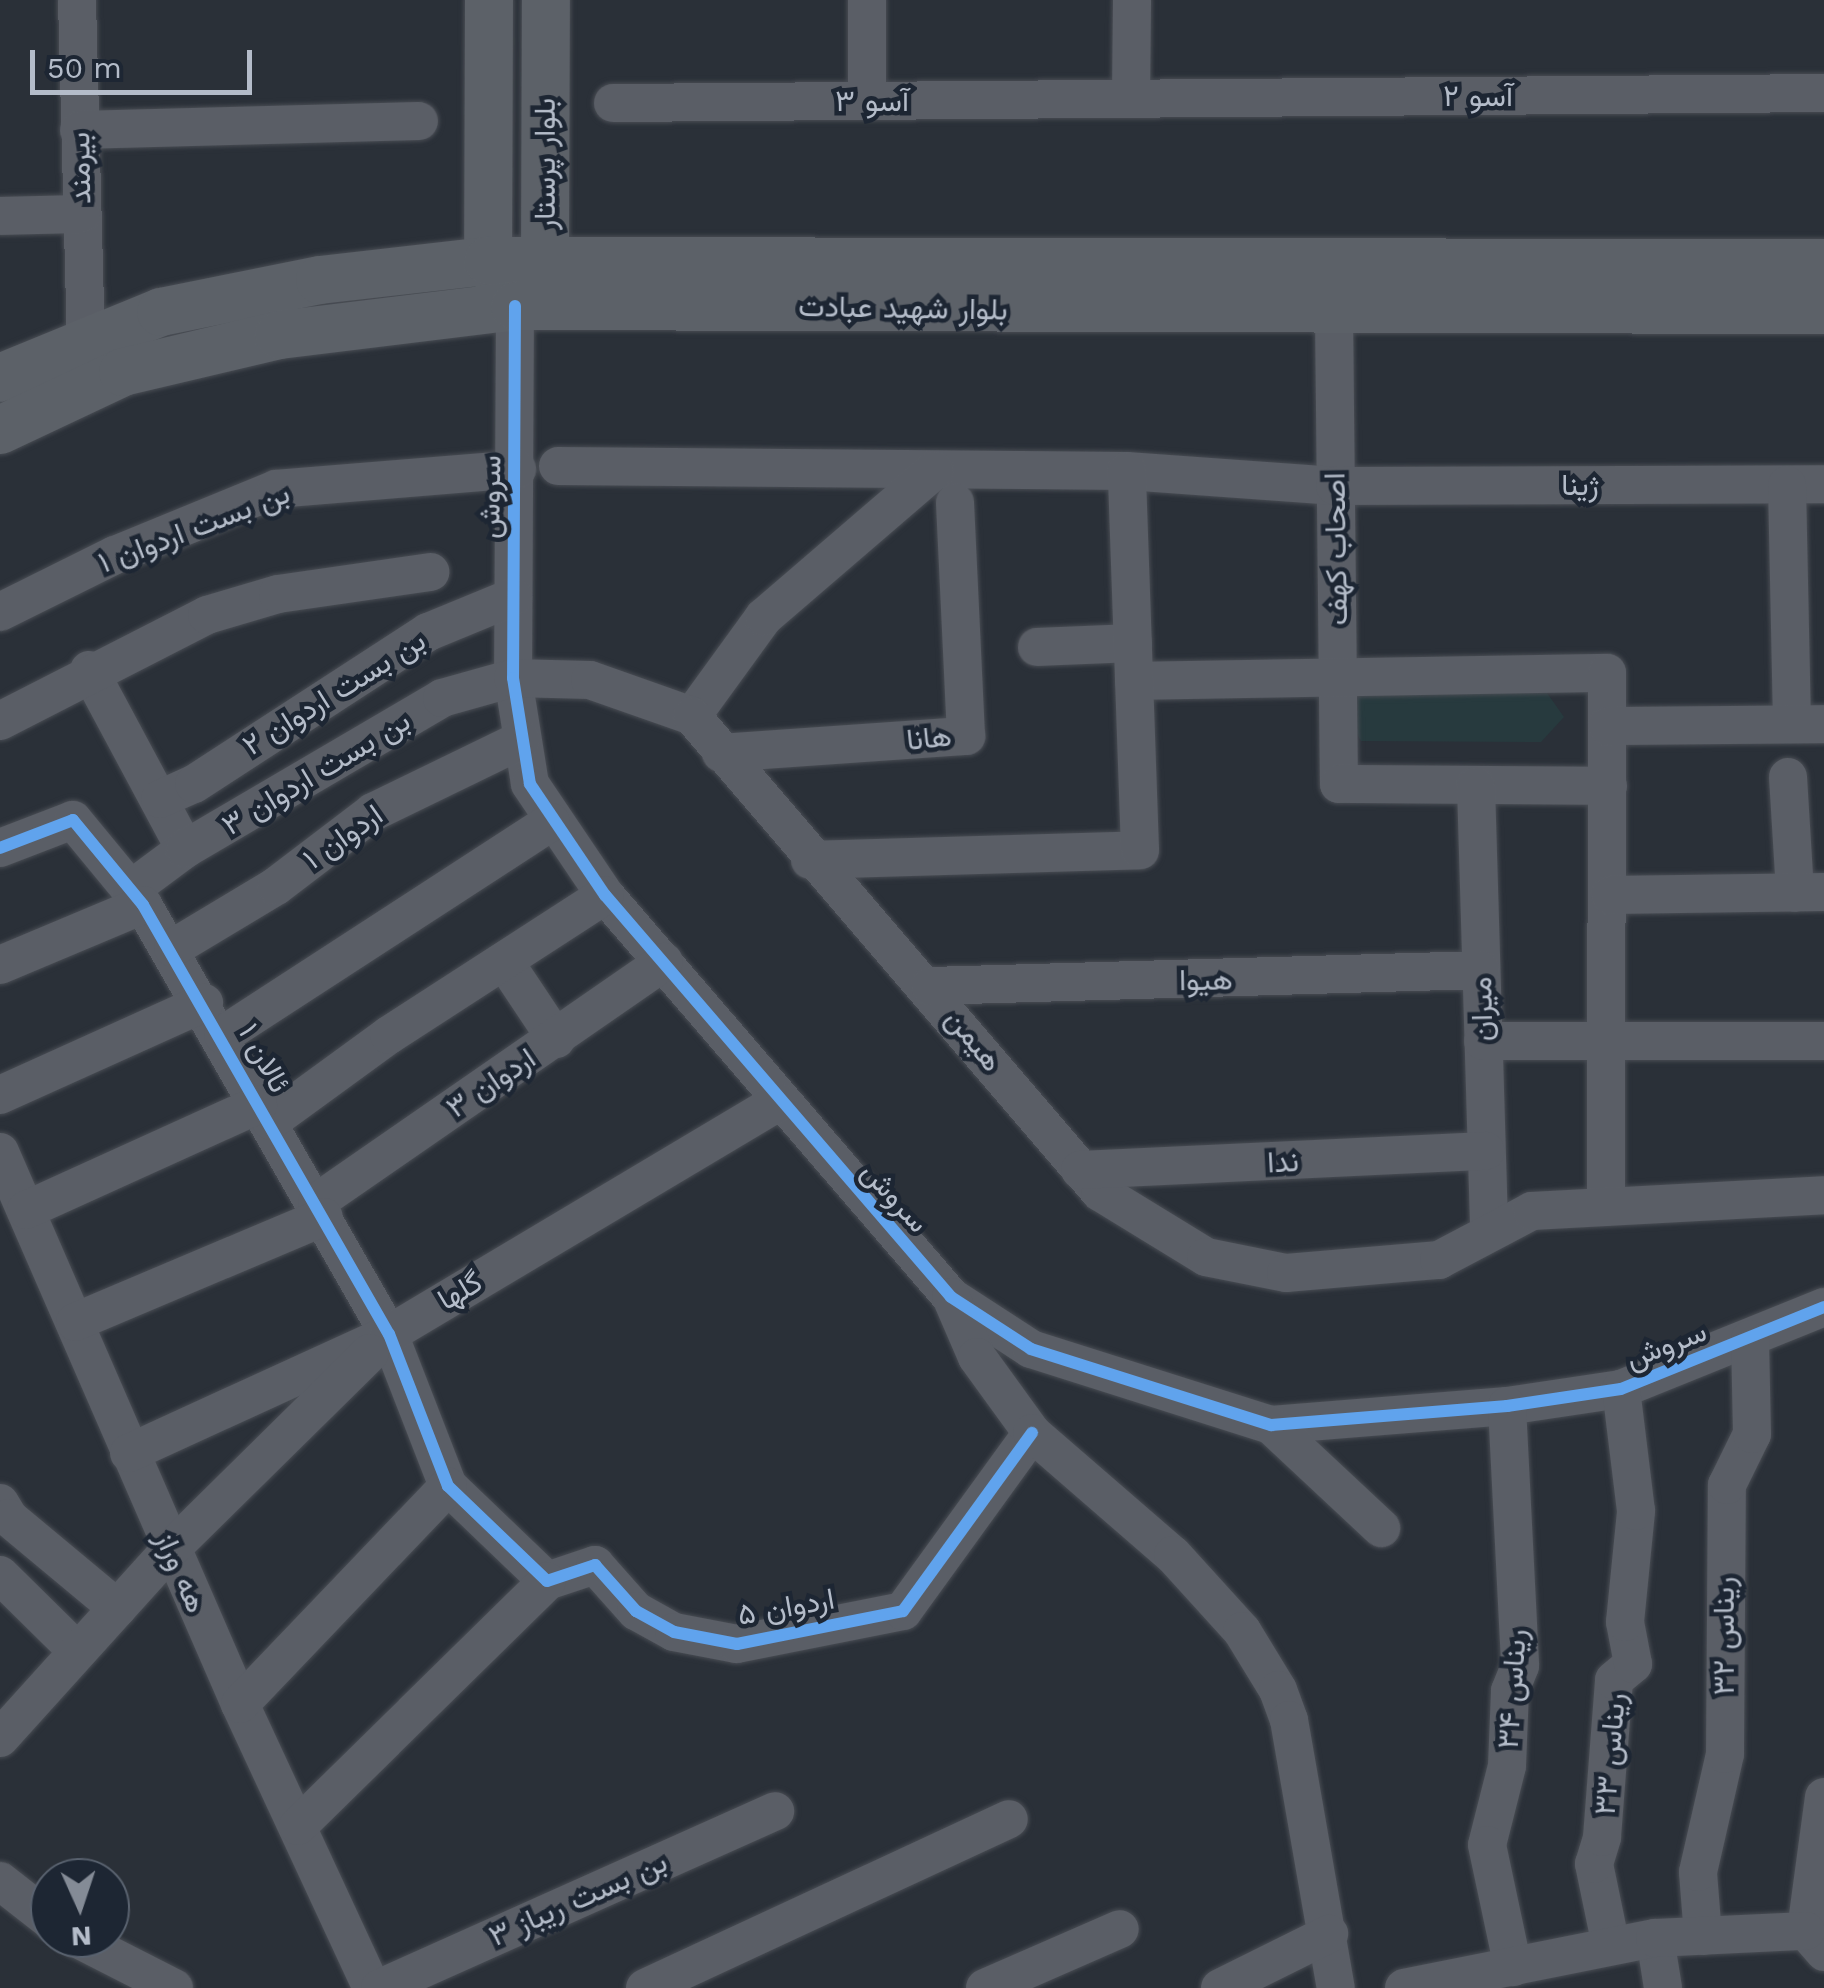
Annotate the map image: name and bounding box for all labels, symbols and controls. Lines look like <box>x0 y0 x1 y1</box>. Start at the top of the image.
scale bar <box>35 30 258 92</box>
text: 50 m <box>47 50 122 85</box>
street label: آسو ۲ <box>1443 78 1513 114</box>
street label: آسو ۳ <box>835 83 909 119</box>
street label: بلوار پرستار <box>527 98 563 230</box>
street label: بیرمند <box>61 132 99 204</box>
street label: بلوار شهید عبادت <box>798 288 1008 328</box>
street label: سروش <box>471 455 509 539</box>
street label: ژینا <box>1561 467 1599 503</box>
street label: اصحاب کهف <box>1317 472 1355 626</box>
street label: بن بست اردوان ۱ <box>93 475 295 581</box>
street label: بن بست اردوان ۲ <box>236 622 432 764</box>
street label: بن بست اردوان ۳ <box>216 703 416 843</box>
street label: هانا <box>905 718 953 758</box>
street label: اردوان ۱ <box>296 797 390 877</box>
street label: هیوا <box>1179 962 1233 998</box>
street label: میران <box>1463 976 1501 1042</box>
street label: هیمن <box>938 1001 1010 1079</box>
street label: ئالان ۱ <box>230 1017 298 1099</box>
street label: اردوان ۳ <box>440 1040 542 1126</box>
street label: ندا <box>1266 1143 1300 1181</box>
street label: سروش <box>854 1154 936 1240</box>
street label: گلها <box>431 1264 489 1318</box>
street label: سروش <box>1621 1313 1711 1377</box>
street label: هه وراز <box>147 1526 215 1618</box>
street label: ریناس ۳۲ <box>1706 1577 1742 1695</box>
street label: اردوان ۵ <box>735 1581 837 1633</box>
street label: ریناس ۳۴ <box>1490 1628 1534 1750</box>
street label: ریناس ۳۳ <box>1587 1691 1633 1817</box>
street label: بن بست ریباز ۳ <box>483 1844 673 1954</box>
north arrow <box>30 1858 130 1958</box>
text: N <box>70 1919 93 1953</box>

